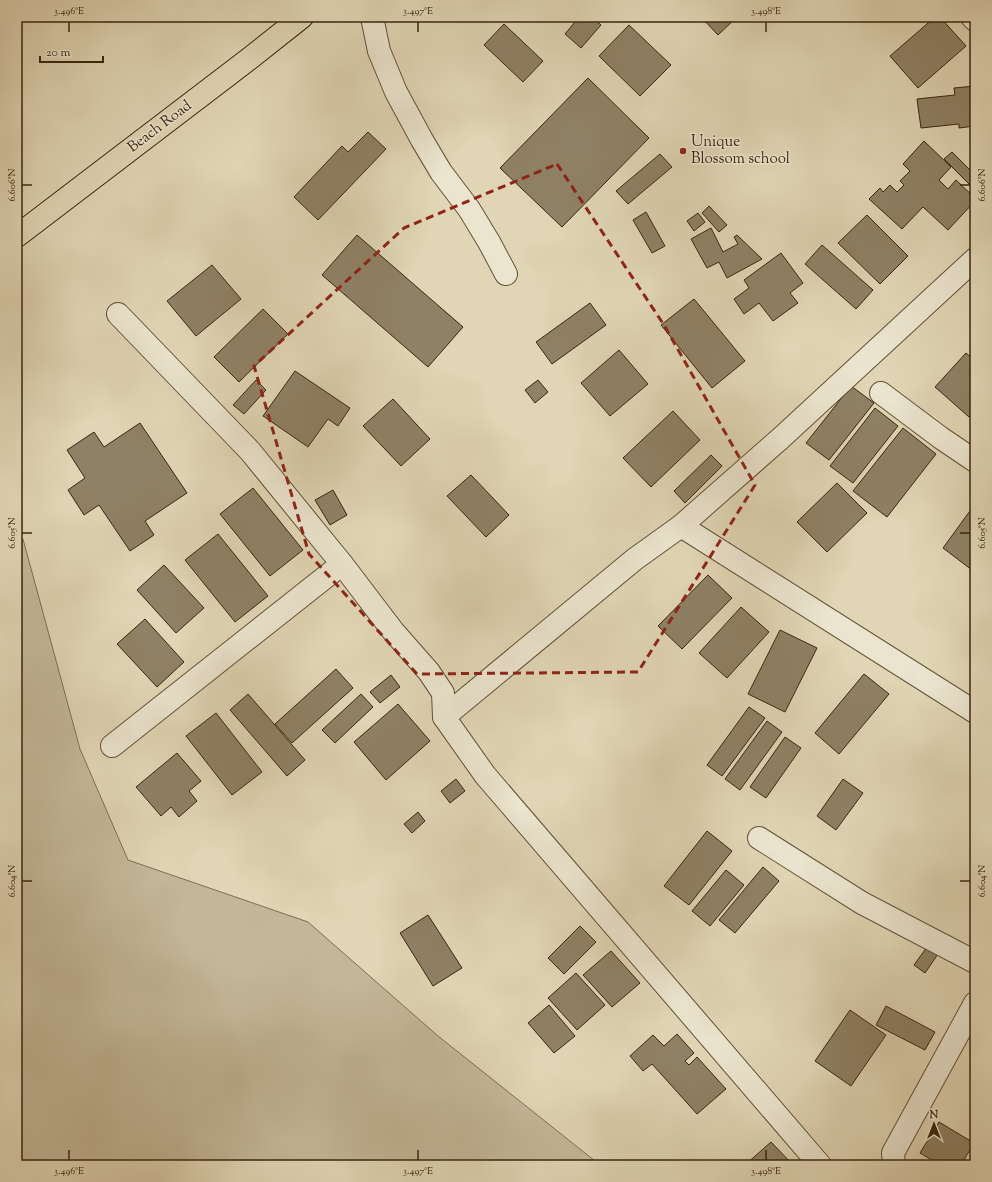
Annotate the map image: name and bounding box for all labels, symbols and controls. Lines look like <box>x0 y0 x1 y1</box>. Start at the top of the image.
text: 3.496°E <box>54 4 84 19</box>
text: 3.497°E <box>403 4 433 19</box>
text: 3.498°E <box>751 4 781 19</box>
scale bar <box>40 38 103 64</box>
text: 20 m <box>46 44 71 62</box>
street label: Beach Road <box>124 96 197 158</box>
place label: Unique Blossom school <box>691 132 790 170</box>
marker: Unique Blossom school <box>678 146 688 156</box>
text: 6.606°N <box>5 169 20 201</box>
text: 6.606°N <box>975 169 990 201</box>
text: 6.605°N <box>5 517 20 549</box>
text: 6.605°N <box>975 517 990 549</box>
text: 6.604°N <box>5 865 20 897</box>
text: 6.604°N <box>975 865 990 897</box>
north arrow <box>914 1104 954 1144</box>
text: N <box>929 1107 939 1123</box>
text: 3.496°E <box>54 1164 84 1179</box>
text: 3.497°E <box>403 1164 433 1179</box>
text: 3.498°E <box>751 1164 781 1179</box>

